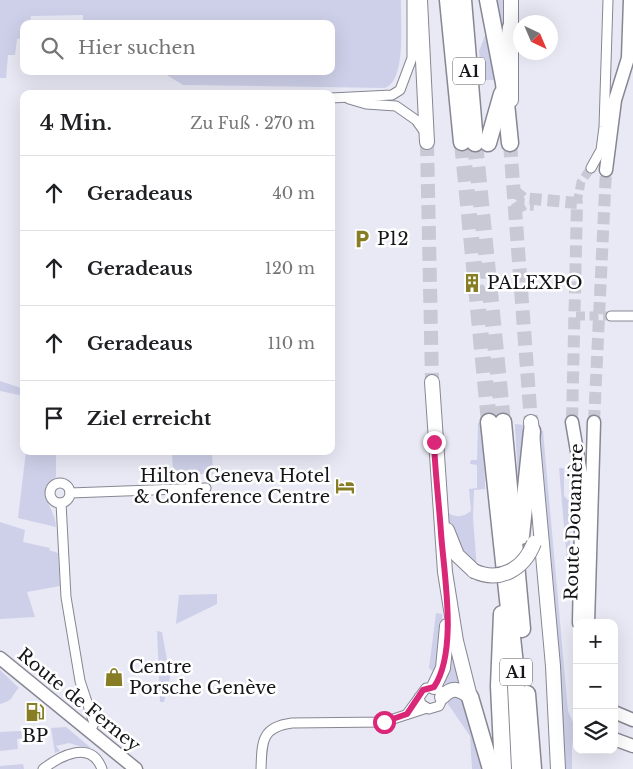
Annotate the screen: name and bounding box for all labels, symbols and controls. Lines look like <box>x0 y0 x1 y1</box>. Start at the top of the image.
north arrow <box>513 15 558 60</box>
search box <box>20 20 335 75</box>
icon: search <box>38 34 66 62</box>
text: Hier suchen <box>78 36 196 59</box>
road number: A1 <box>453 58 485 84</box>
text: 4 Min. <box>40 110 112 136</box>
text: Zu Fuß · 270 m <box>190 113 315 133</box>
icon: ahead <box>40 179 68 207</box>
text: Geradeaus <box>87 182 193 205</box>
text: 40 m <box>272 183 315 203</box>
parking icon: P12 <box>351 228 373 250</box>
place label: P12 <box>377 228 408 250</box>
icon: ahead <box>40 254 68 282</box>
text: Geradeaus <box>87 257 193 280</box>
text: 120 m <box>265 258 315 278</box>
building icon: PALEXPO <box>461 272 483 294</box>
place label: PALEXPO <box>487 272 583 294</box>
icon: ahead <box>40 329 68 357</box>
text: Geradeaus <box>87 332 193 355</box>
text: 110 m <box>268 333 315 353</box>
icon: arrive <box>40 404 68 432</box>
text: Ziel erreicht <box>87 407 211 430</box>
route end <box>423 431 446 454</box>
street label: Route Douanière <box>560 443 588 601</box>
place label: Hilton Geneva Hotel & Conference Centre <box>134 465 330 508</box>
hotel icon: Hilton Geneva Hotel & Conference Centre <box>334 475 356 497</box>
map controls <box>573 619 618 754</box>
button: + <box>573 619 618 664</box>
street label: Route de Ferney <box>13 644 145 757</box>
place label: Centre Porsche Genève <box>129 656 276 699</box>
road number: A1 <box>500 659 532 686</box>
button: − <box>573 664 618 709</box>
shop icon: Centre Porsche Genève <box>103 666 125 688</box>
fuel station icon: BP <box>24 701 46 723</box>
button: layers <box>573 709 618 754</box>
route start <box>373 711 396 734</box>
place label: BP <box>22 725 48 747</box>

